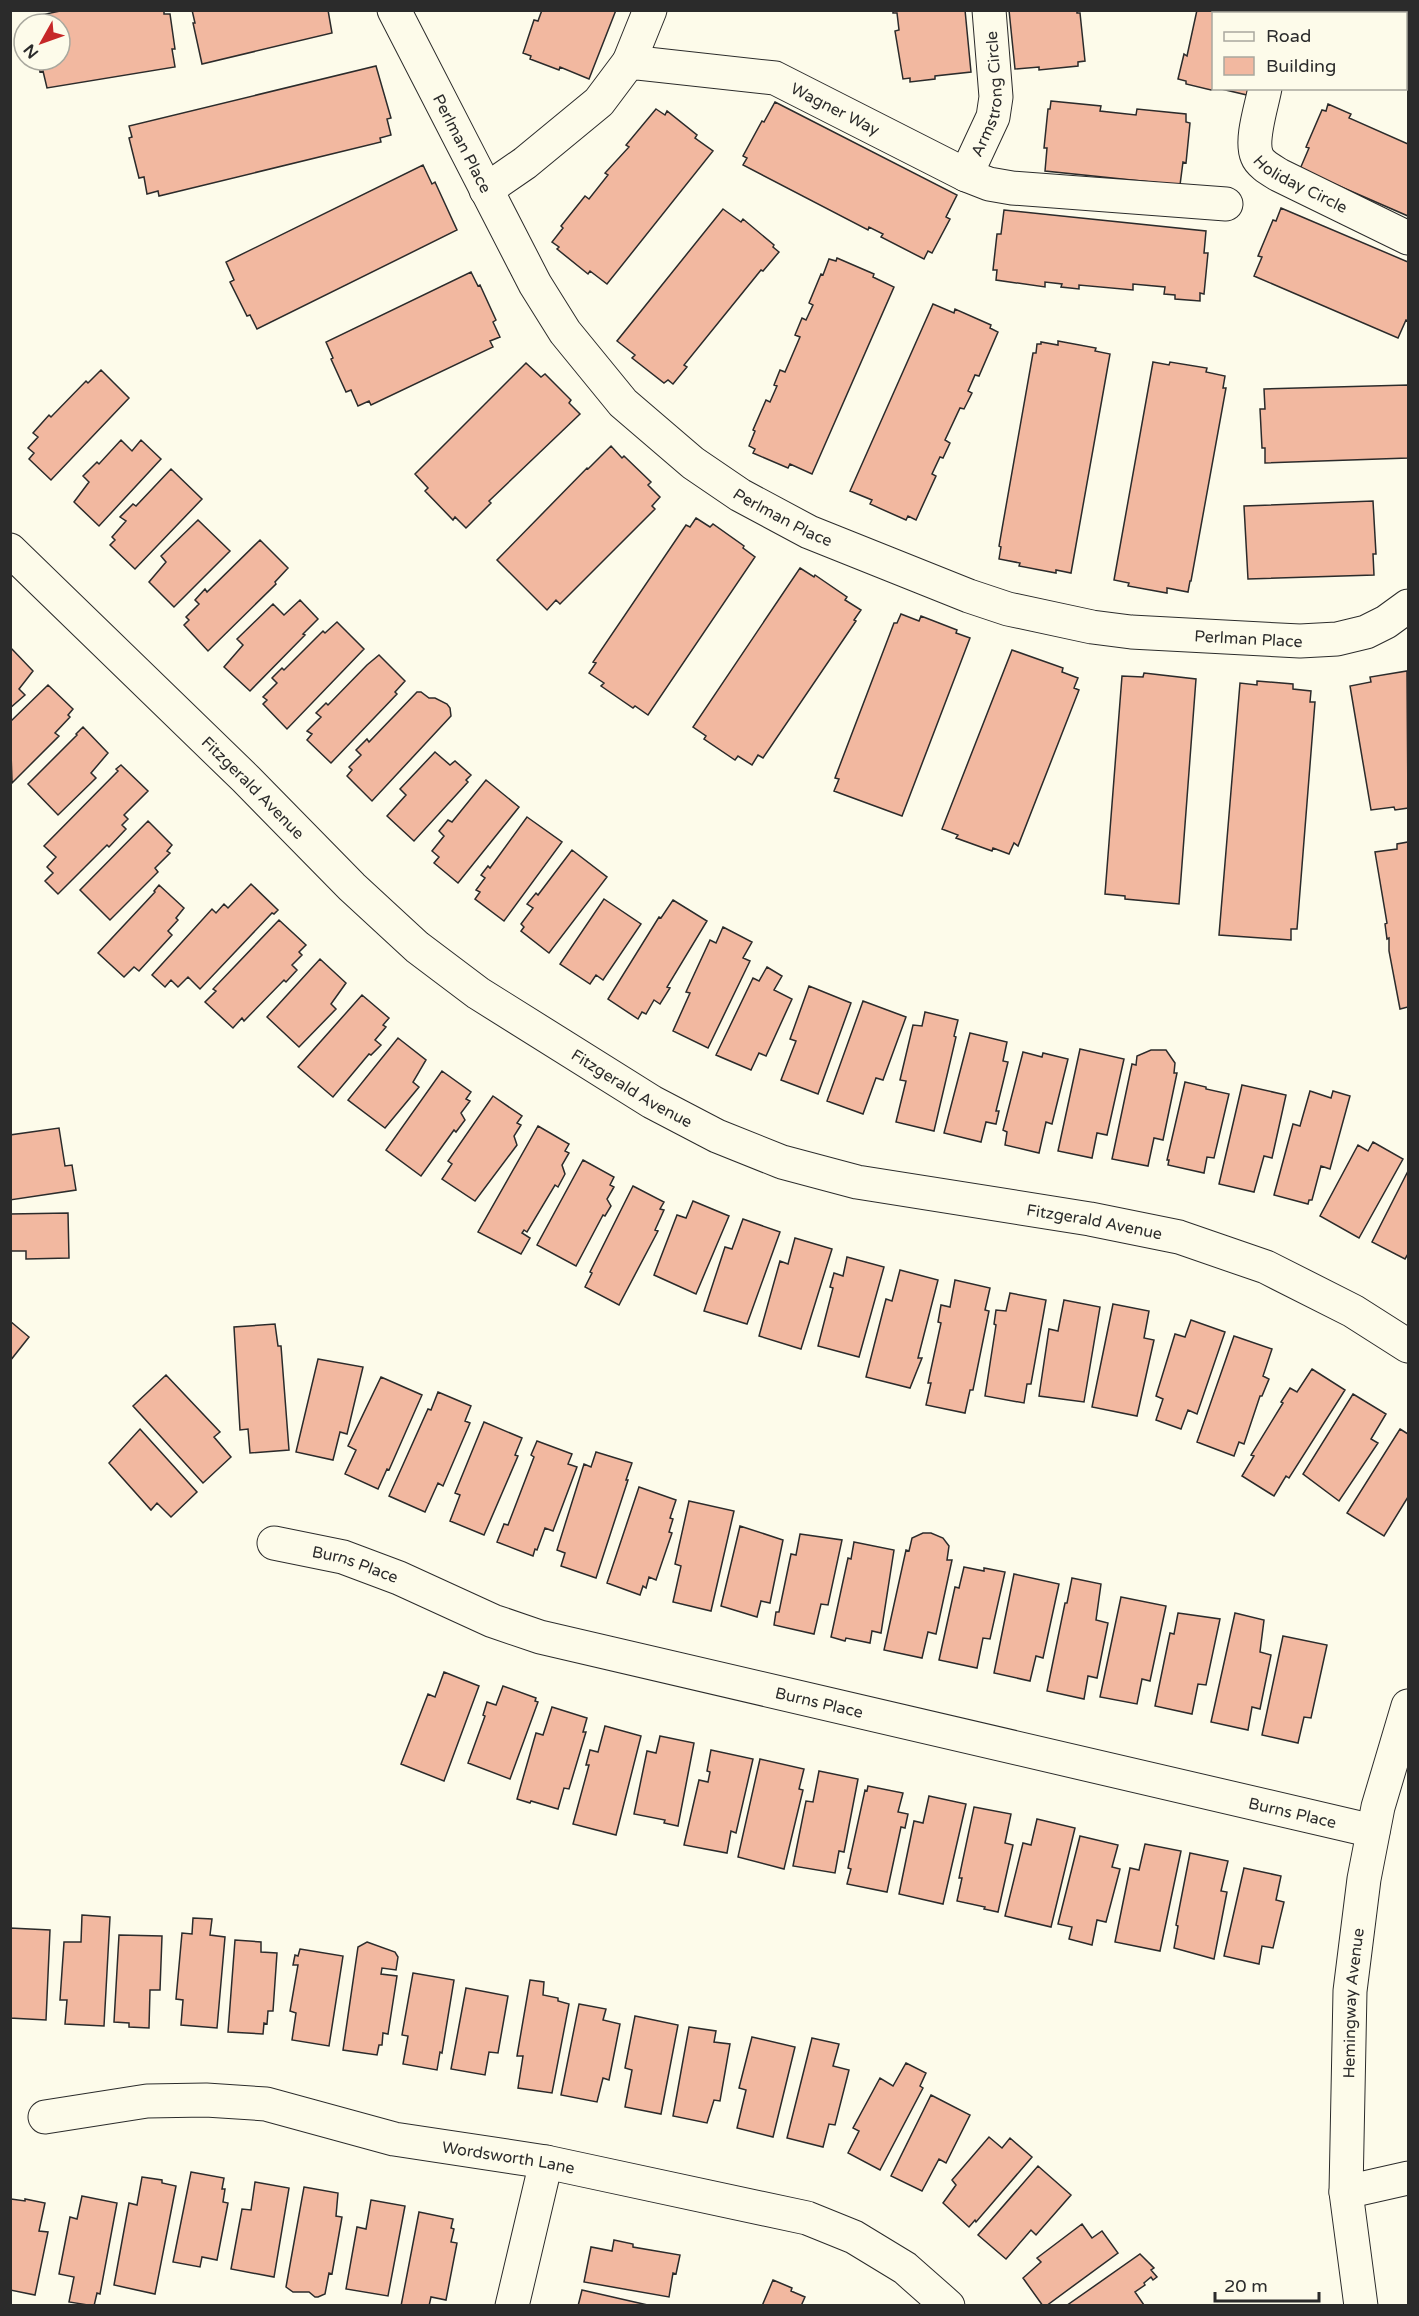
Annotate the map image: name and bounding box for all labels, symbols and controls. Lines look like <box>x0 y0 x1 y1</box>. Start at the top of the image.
north arrow <box>12 12 72 72</box>
legend <box>1212 12 1407 90</box>
text: Road <box>1266 25 1311 47</box>
street label: Armstrong Circle <box>967 30 1007 160</box>
text: N <box>19 40 43 62</box>
text: Building <box>1266 55 1336 77</box>
street label: Wagner Way <box>787 79 883 141</box>
street label: Perlman Place <box>428 91 495 197</box>
street label: Holiday Circle <box>1248 151 1350 218</box>
street label: Perlman Place <box>729 484 835 551</box>
street label: Perlman Place <box>1194 626 1303 652</box>
street label: Fitzgerald Avenue <box>197 732 308 844</box>
street label: Fitzgerald Avenue <box>567 1045 696 1132</box>
street label: Fitzgerald Avenue <box>1025 1200 1164 1244</box>
street label: Burns Place <box>310 1542 401 1588</box>
street label: Burns Place <box>773 1683 865 1723</box>
street label: Burns Place <box>1246 1793 1338 1833</box>
street label: Hemingway Avenue <box>1339 1927 1369 2079</box>
street label: Wordsworth Lane <box>441 2137 577 2179</box>
scale bar <box>1215 2265 1318 2303</box>
text: 20 m <box>1224 2275 1268 2297</box>

